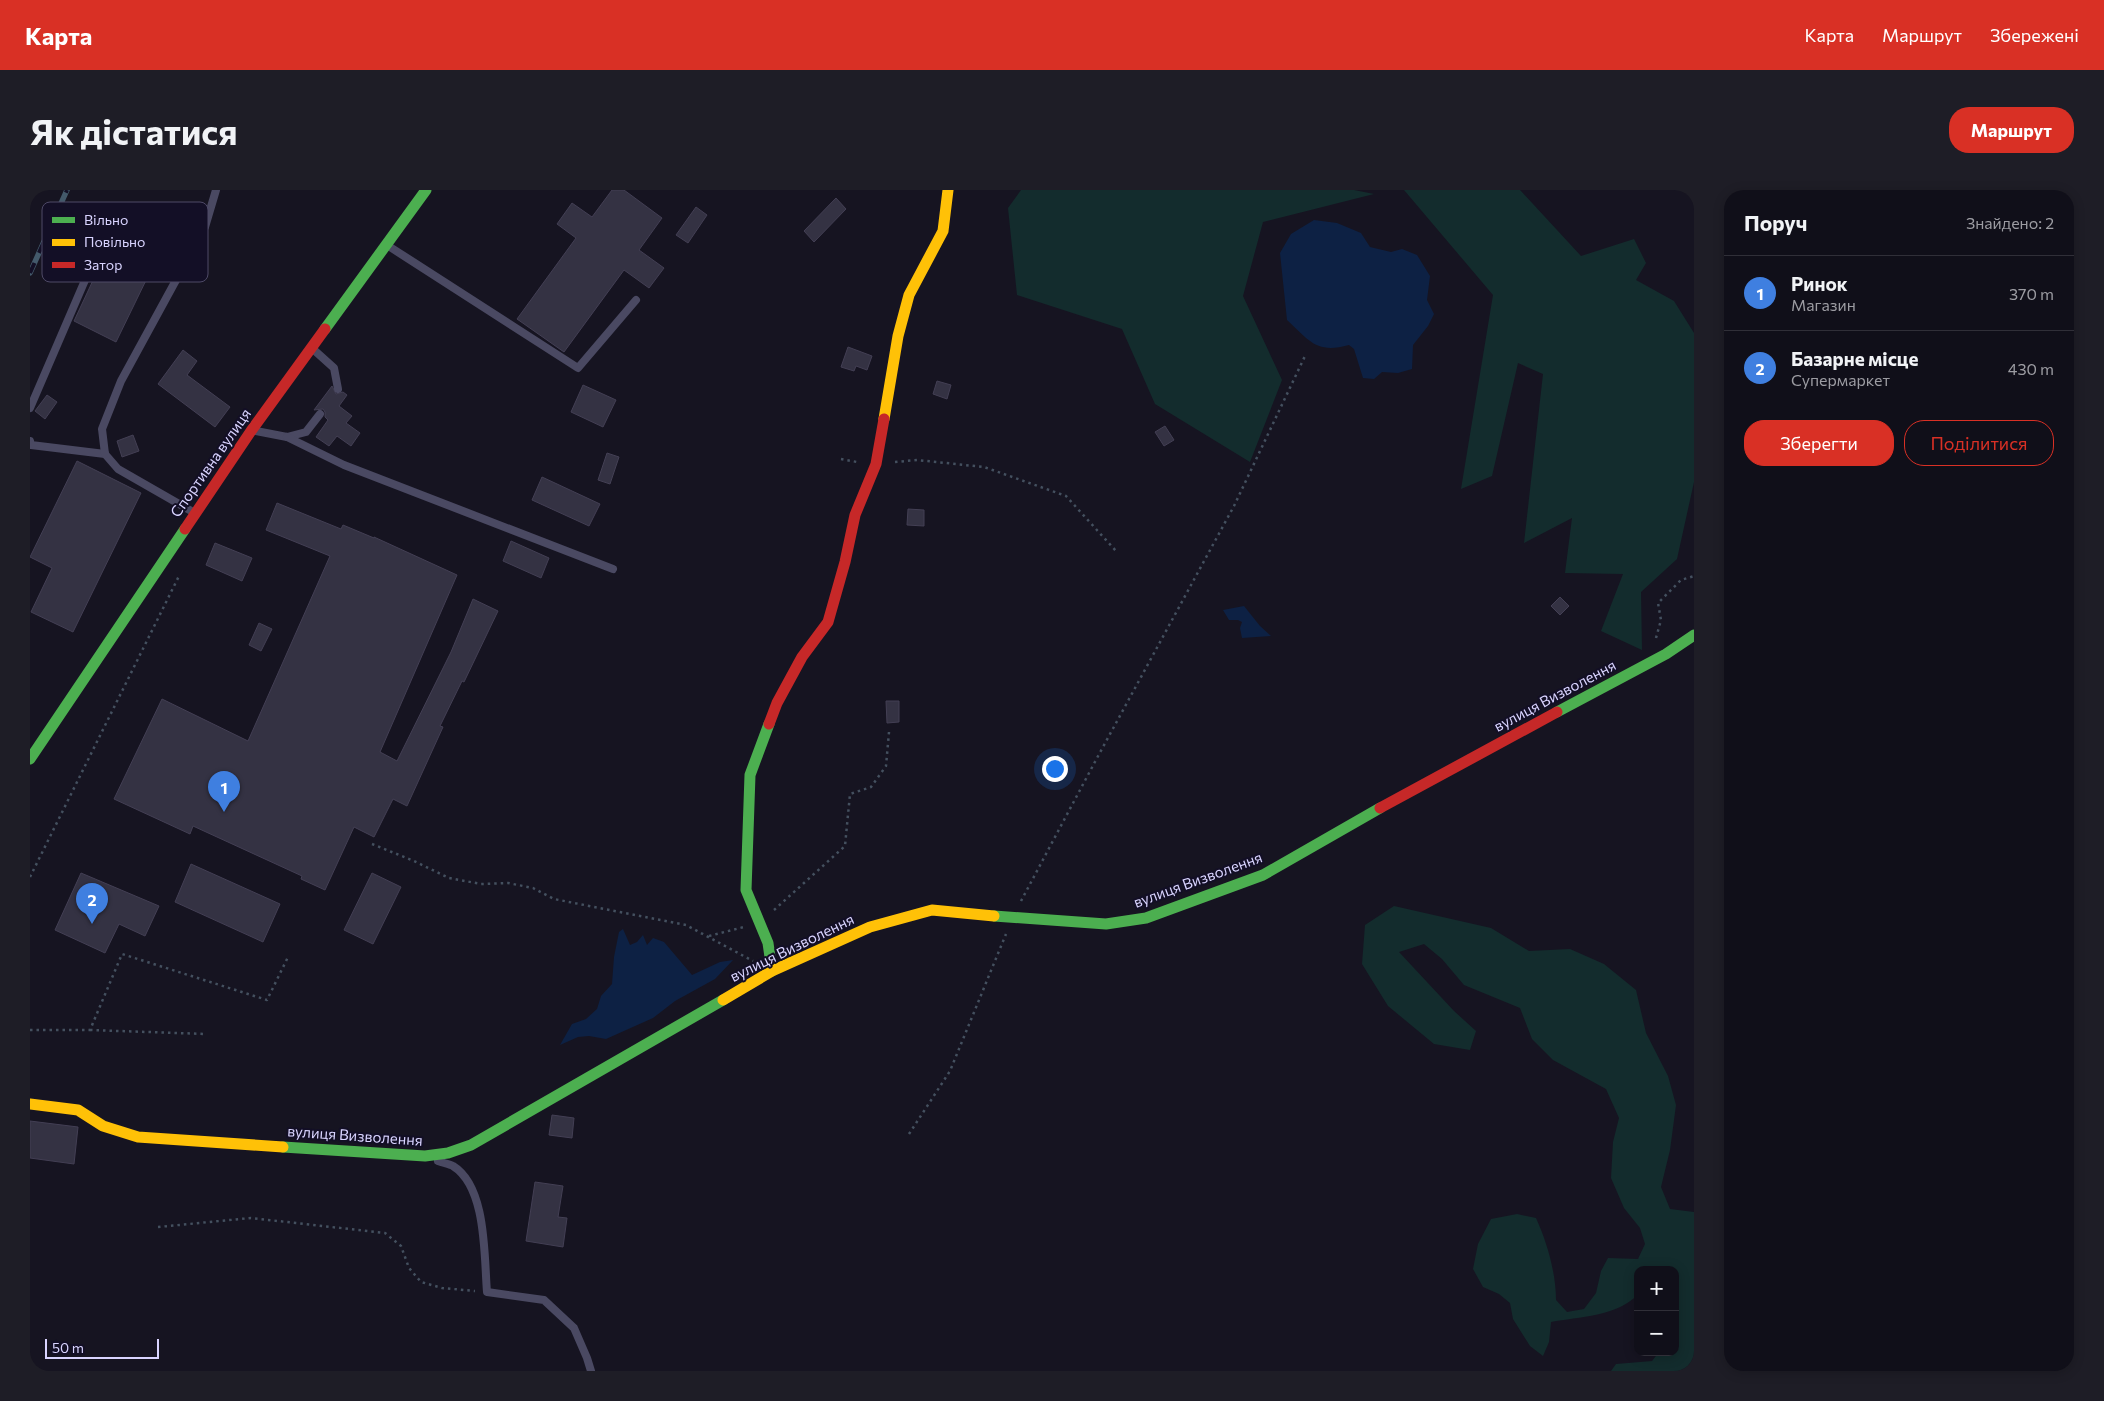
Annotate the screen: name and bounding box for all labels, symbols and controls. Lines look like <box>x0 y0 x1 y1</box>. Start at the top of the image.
text: Карта <box>25 21 92 50</box>
text: Карта <box>1804 24 1854 46</box>
text: Маршрут <box>1882 24 1962 46</box>
text: Збережені <box>1990 24 2079 46</box>
button: Маршрут <box>1949 107 2074 153</box>
text: Як дістатися <box>30 109 238 152</box>
legend <box>42 202 208 282</box>
text: Поруч <box>1744 210 1807 235</box>
text: Вільно <box>84 211 128 228</box>
text: Знайдено: 2 <box>1966 213 2054 232</box>
text: Повільно <box>84 233 145 250</box>
text: Затор <box>84 256 122 273</box>
text: Ринок <box>1791 272 1848 295</box>
text: 1 <box>1756 284 1764 303</box>
text: 370 m <box>2009 284 2054 303</box>
text: Магазин <box>1791 295 1856 314</box>
text: Базарне місце <box>1791 347 1918 370</box>
text: 2 <box>1755 359 1765 378</box>
text: 430 m <box>2008 359 2054 378</box>
text: Супермаркет <box>1791 370 1890 389</box>
street label: Спортивна вулиця <box>166 405 254 520</box>
button: Зберегти <box>1744 420 1894 466</box>
button: Поділитися <box>1904 420 2054 466</box>
street label: вулиця Визволення <box>1490 655 1619 735</box>
your location <box>1042 756 1068 782</box>
pin: 1 <box>208 771 240 812</box>
street label: вулиця Визволення <box>1131 847 1265 911</box>
pin: 2 <box>76 883 108 924</box>
street label: вулиця Визволення <box>727 909 857 985</box>
street label: вулиця Визволення <box>287 1121 423 1149</box>
map controls <box>1634 1266 1679 1356</box>
button: + <box>1634 1266 1679 1311</box>
button: − <box>1634 1311 1679 1356</box>
scale bar <box>45 1336 159 1359</box>
text: 50 m <box>52 1339 84 1356</box>

